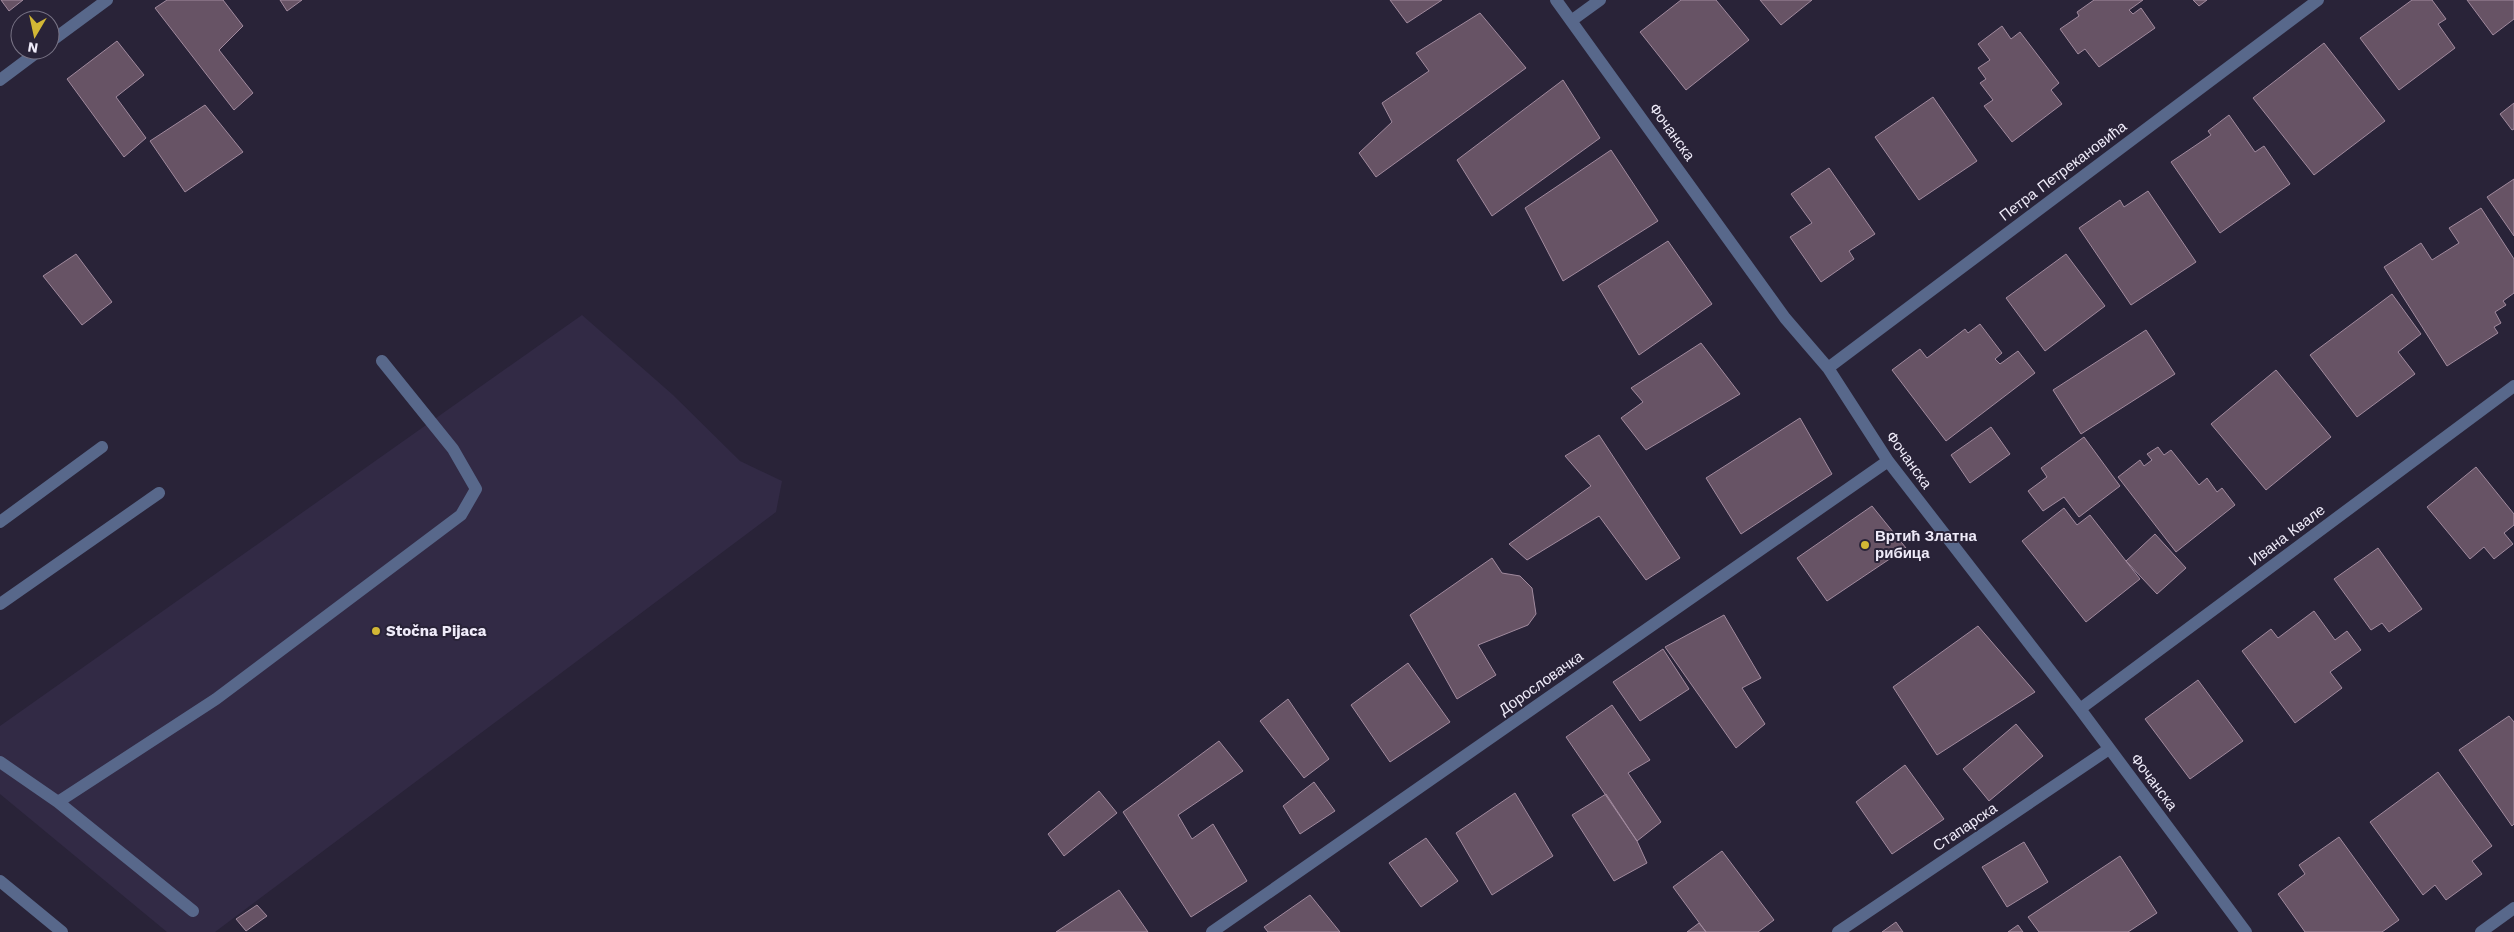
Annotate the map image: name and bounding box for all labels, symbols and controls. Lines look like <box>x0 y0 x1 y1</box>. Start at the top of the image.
north arrow <box>10 10 60 60</box>
text: N <box>27 39 39 57</box>
street label: Фочанска <box>1645 100 1699 165</box>
street label: Петра Петрекановића <box>1996 117 2131 225</box>
street label: Фочанска <box>1882 428 1936 493</box>
street label: Ивана Квале <box>2245 501 2329 569</box>
place label: Вртић Златна рибица <box>1875 527 1977 562</box>
marker: Вртић Златна рибица <box>1859 539 1871 551</box>
place label: Stočna Pijaca <box>386 622 487 640</box>
marker: Stočna Pijaca <box>370 625 382 637</box>
street label: Дорословачка <box>1495 647 1587 719</box>
street label: Фочанска <box>2127 750 2182 815</box>
street label: Стапарска <box>1930 799 2001 855</box>

